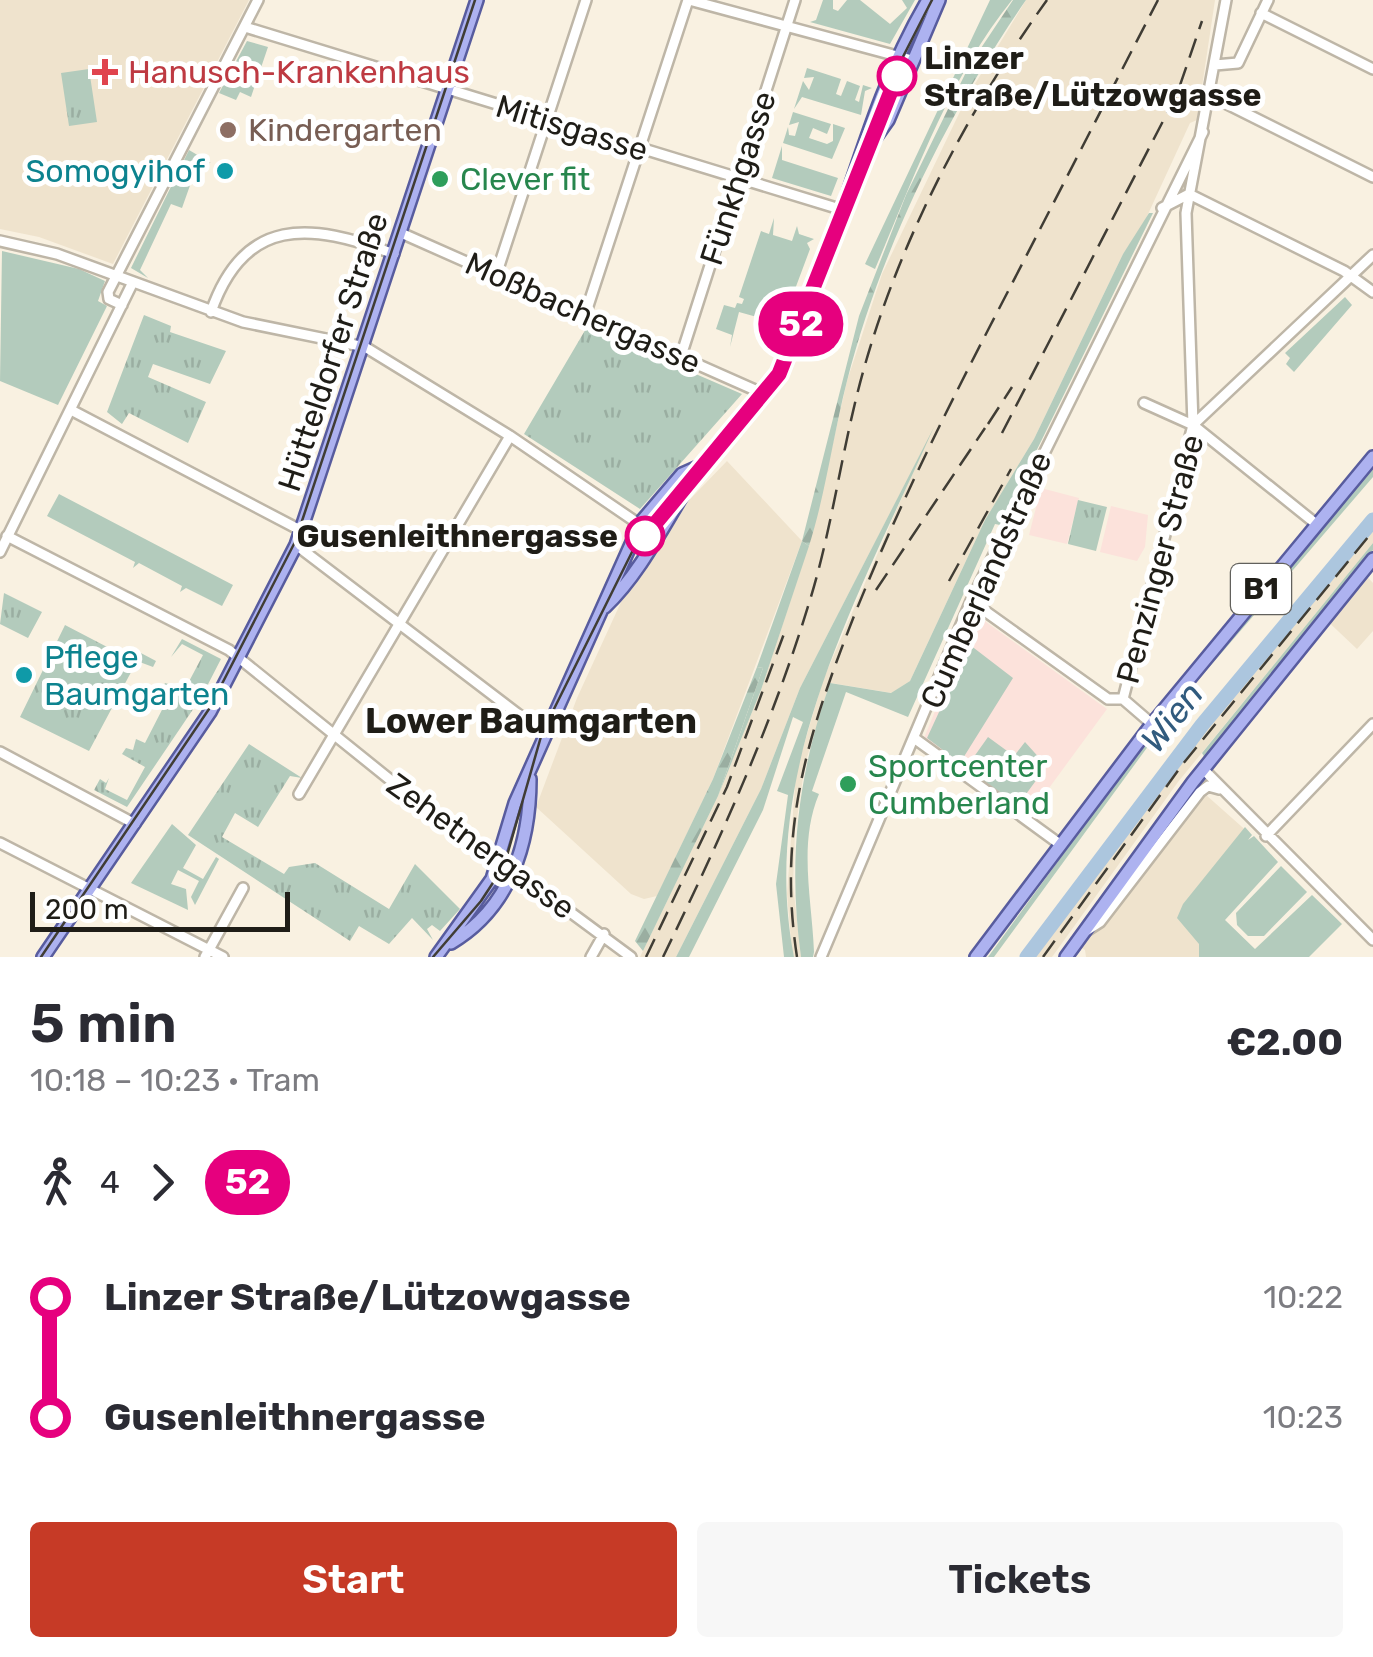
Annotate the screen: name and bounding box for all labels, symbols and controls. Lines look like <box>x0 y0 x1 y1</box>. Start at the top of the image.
place label: Linzer Straße/Lützowgasse <box>924 39 1262 114</box>
place label: Hanusch-Krankenhaus <box>128 53 470 91</box>
marker: Linzer Straße/Lützowgasse <box>878 57 916 95</box>
marker: Hanusch-Krankenhaus <box>92 59 118 85</box>
street label: Fünkhgasse <box>692 86 784 270</box>
street label: Mitisgasse <box>491 87 653 169</box>
place label: Kindergarten <box>248 111 442 149</box>
marker: Kindergarten <box>217 119 239 141</box>
place label: Somogyihof <box>25 152 206 190</box>
marker: Somogyihof <box>214 160 236 182</box>
place label: Clever fit <box>460 160 590 198</box>
marker: Clever fit <box>429 168 451 190</box>
street label: Hütteldorfer Straße <box>270 208 396 496</box>
street label: Moßbachergasse <box>459 244 707 382</box>
line badge: 52 <box>756 292 846 356</box>
text: 52 <box>778 303 824 345</box>
street label: Penzinger Straße <box>1109 430 1211 688</box>
street label: Cumberlandstraße <box>912 446 1060 714</box>
place label: Gusenleithnergasse <box>297 517 618 555</box>
marker: Gusenleithnergasse <box>626 517 664 555</box>
road number: B1 <box>1231 564 1291 614</box>
place label: Pflege Baumgarten <box>44 638 230 713</box>
marker: Pflege Baumgarten <box>13 664 35 686</box>
water label: Wien <box>1132 674 1212 760</box>
district label: Lower Baumgarten <box>365 700 697 742</box>
place label: Sportcenter Cumberland <box>868 747 1050 822</box>
street label: Zehetnergasse <box>380 765 582 927</box>
marker: Sportcenter Cumberland <box>837 773 859 795</box>
scale bar <box>30 887 290 931</box>
text: 200 m <box>45 893 129 926</box>
text: 5 min <box>30 991 177 1056</box>
text: €2.00 <box>1226 1019 1343 1065</box>
text: 10:18 – 10:23 · Tram <box>30 1061 320 1099</box>
icon: walk <box>30 1155 85 1210</box>
icon: forward <box>135 1155 190 1210</box>
text: 52 <box>225 1161 270 1203</box>
text: 4 <box>100 1163 120 1201</box>
text: Linzer Straße/Lützowgasse <box>104 1274 631 1320</box>
text: 10:22 <box>1263 1278 1343 1316</box>
text: Gusenleithnergasse <box>104 1394 486 1440</box>
text: 10:23 <box>1263 1398 1343 1436</box>
button: Start <box>30 1522 677 1637</box>
button: Tickets <box>697 1522 1343 1637</box>

